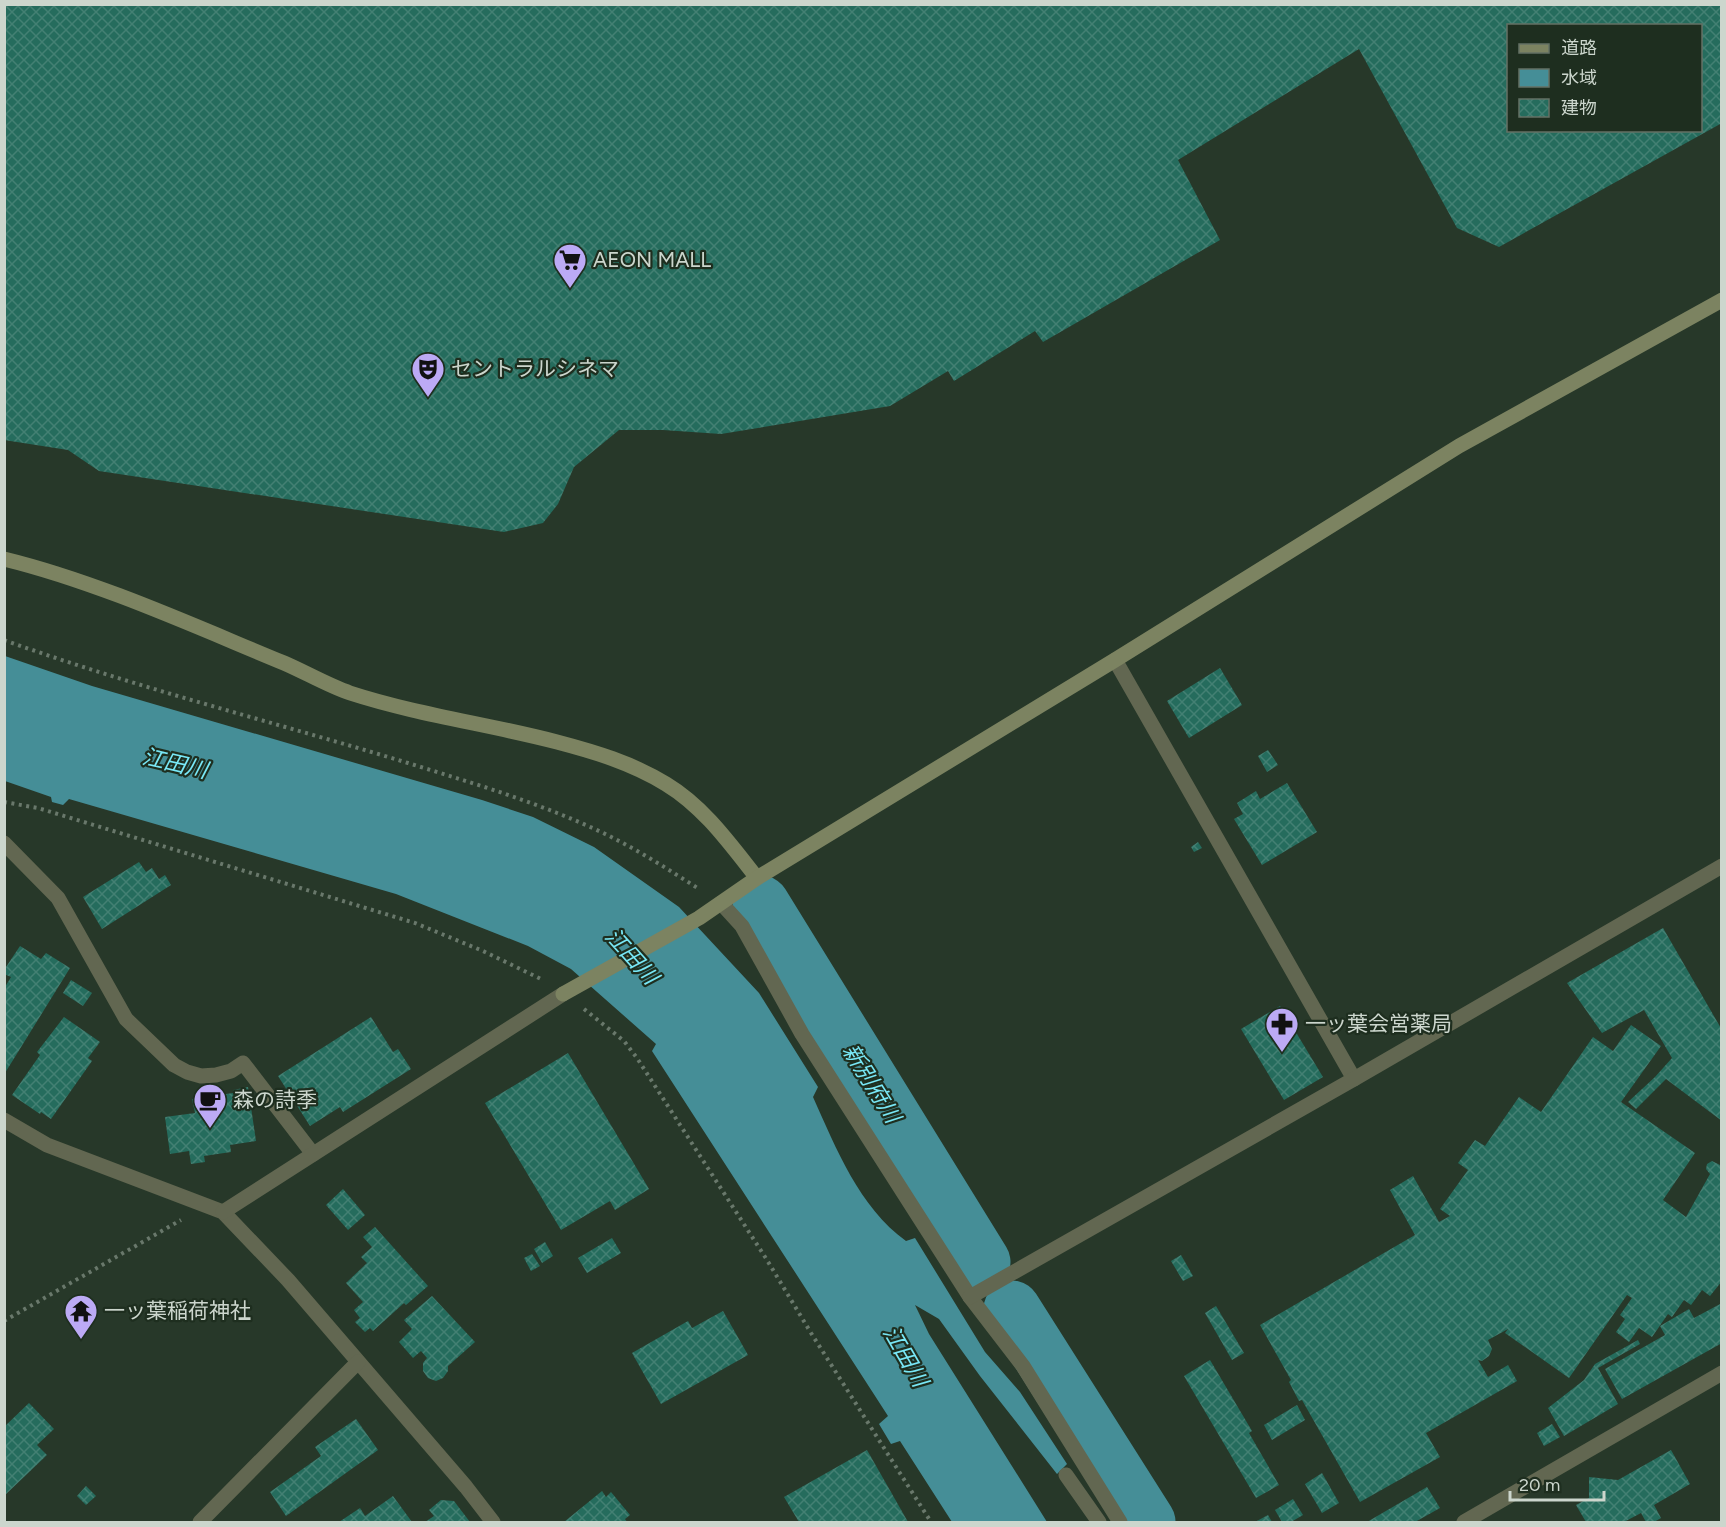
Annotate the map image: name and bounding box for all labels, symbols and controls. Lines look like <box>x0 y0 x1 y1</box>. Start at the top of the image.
legend <box>1507 24 1702 132</box>
text: 道路 <box>1561 37 1597 59</box>
text: 水域 <box>1561 67 1597 89</box>
text: 建物 <box>1561 97 1597 119</box>
supermarket icon: AEON MALL <box>552 242 588 289</box>
place label: AEON MALL <box>593 247 711 272</box>
theatre icon: セントラルシネマ <box>410 351 446 398</box>
place label: セントラルシネマ <box>451 356 619 381</box>
water label: 江田川 <box>140 743 212 785</box>
water label: 江田川 <box>600 923 665 991</box>
pharmacy icon: 一ッ葉会営薬局 <box>1264 1006 1300 1053</box>
place label: 一ッ葉会営薬局 <box>1305 1011 1452 1036</box>
water label: 新別府川 <box>837 1039 907 1129</box>
cafe icon: 森の詩季 <box>192 1082 228 1129</box>
place label: 森の詩季 <box>233 1087 317 1112</box>
temple icon: 一ッ葉稲荷神社 <box>63 1293 99 1340</box>
place label: 一ッ葉稲荷神社 <box>104 1298 251 1323</box>
water label: 江田川 <box>877 1321 935 1393</box>
scale bar <box>1510 1464 1604 1502</box>
text: 20 m <box>1519 1474 1560 1496</box>

